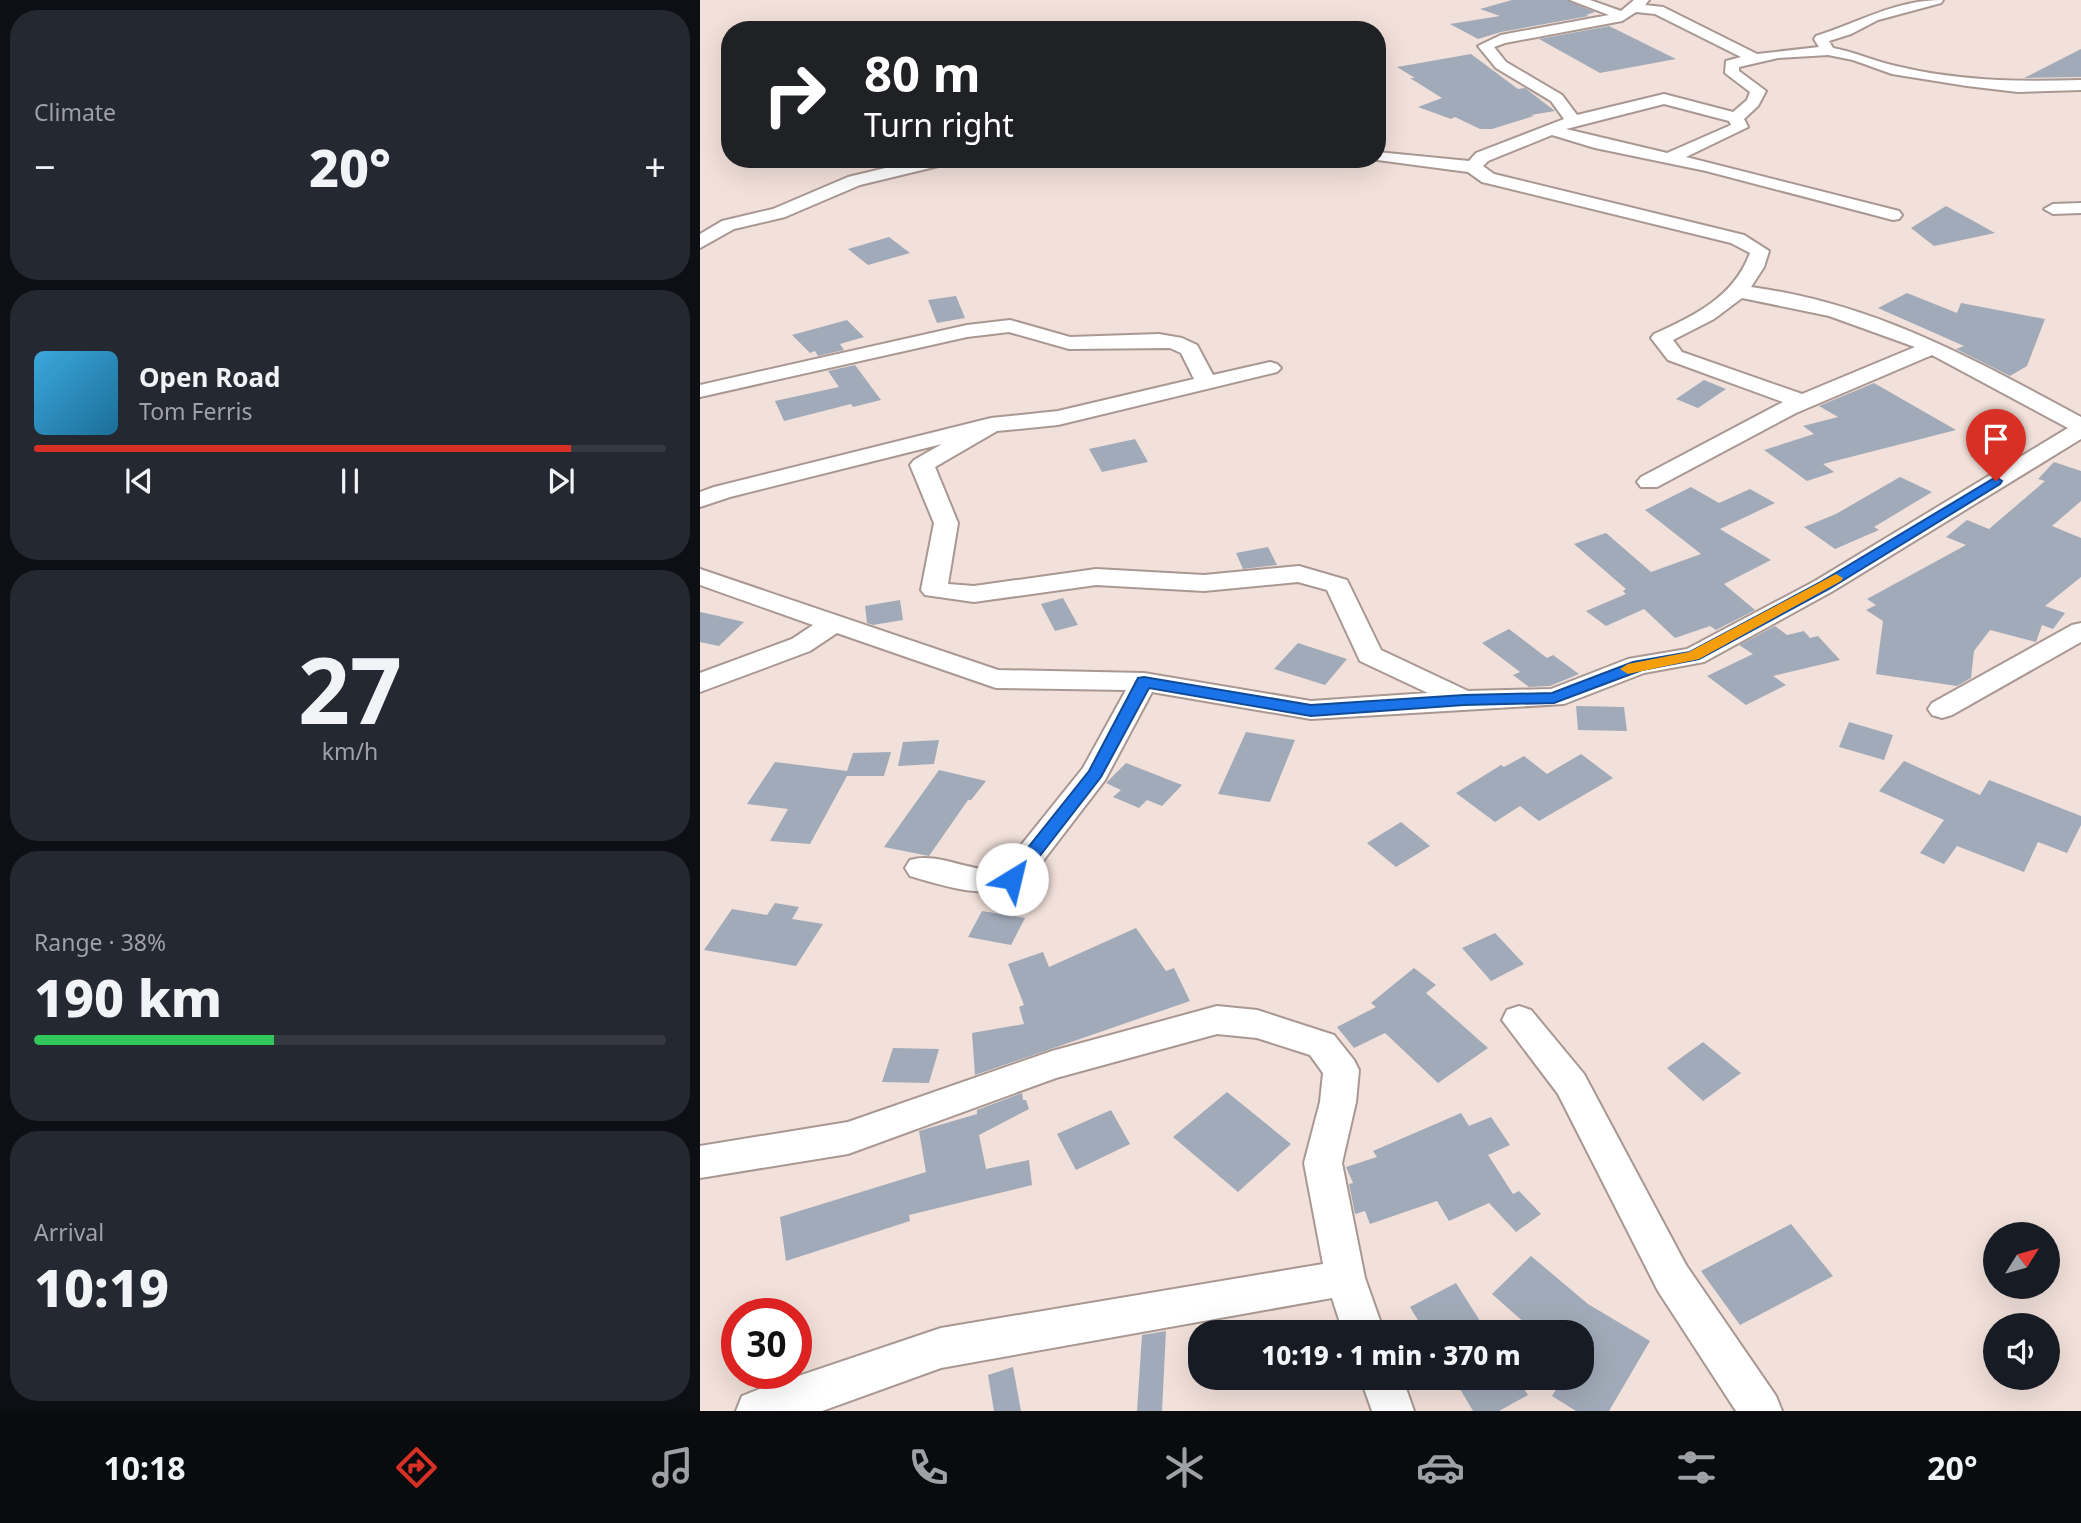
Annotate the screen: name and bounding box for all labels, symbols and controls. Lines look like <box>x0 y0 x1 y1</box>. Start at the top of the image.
text: 80 m <box>864 40 981 106</box>
icon: right <box>749 49 840 140</box>
text: Climate <box>34 96 116 128</box>
text: Turn right <box>864 103 1014 146</box>
text: 20° <box>309 131 391 202</box>
text: − <box>34 140 56 192</box>
text: + <box>644 140 666 192</box>
text: Open Road <box>139 359 281 395</box>
text: Tom Ferris <box>139 395 252 427</box>
pin <box>1966 409 2026 481</box>
icon: arrive <box>1977 420 2015 458</box>
icon: previous <box>120 462 158 500</box>
icon: pause <box>331 462 369 500</box>
icon: next <box>542 462 580 500</box>
text: 27 <box>298 627 402 751</box>
text: km/h <box>322 735 378 767</box>
position arrow <box>975 842 1049 916</box>
text: Range · 38% <box>34 926 166 958</box>
text: 190 km <box>34 961 222 1032</box>
text: Arrival <box>34 1216 104 1248</box>
north arrow <box>1983 1222 2060 1298</box>
map controls <box>1983 1222 2060 1390</box>
text: 10:19 <box>34 1251 169 1322</box>
speed limit sign: 30 <box>721 1298 812 1389</box>
button: sound <box>1983 1313 2060 1390</box>
text: 10:19 · 1 min · 370 m <box>1261 1337 1521 1373</box>
icon: directions <box>392 1443 441 1492</box>
icon: music <box>648 1443 697 1492</box>
icon: phone <box>904 1443 953 1492</box>
icon: climate <box>1160 1443 1209 1492</box>
icon: car <box>1416 1443 1465 1492</box>
icon: filters <box>1672 1443 1721 1492</box>
text: 10:18 <box>103 1446 186 1489</box>
text: 20° <box>1927 1446 1978 1489</box>

